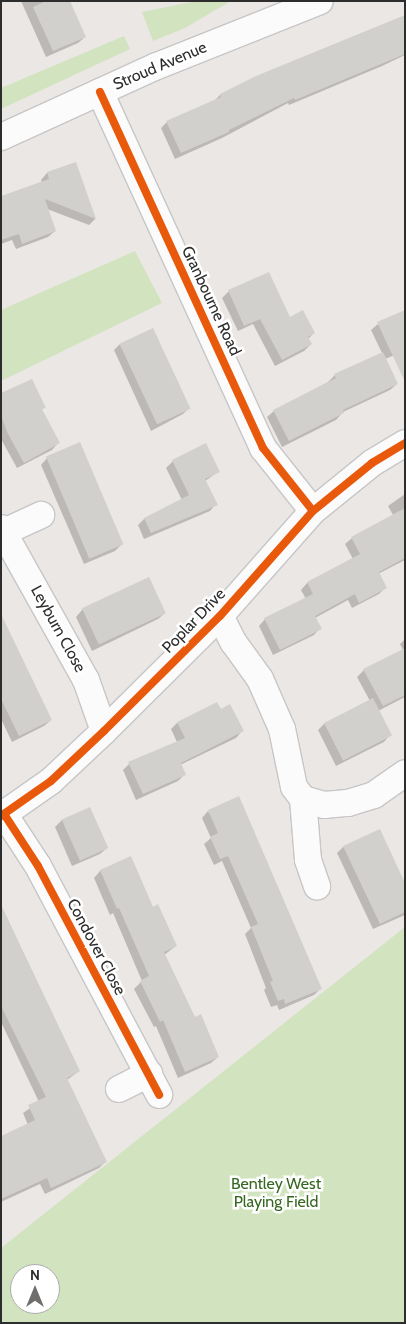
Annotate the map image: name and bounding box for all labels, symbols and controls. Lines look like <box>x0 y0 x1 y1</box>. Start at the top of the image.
street label: Stroud Avenue <box>110 38 210 94</box>
street label: Granbourne Road <box>177 243 245 359</box>
street label: Leyburn Close <box>26 582 90 676</box>
street label: Poplar Drive <box>158 585 230 657</box>
street label: Condover Close <box>62 895 130 999</box>
park label: Bentley West Playing Field <box>231 1174 321 1212</box>
north arrow <box>10 1264 60 1314</box>
text: N <box>30 1266 40 1284</box>

